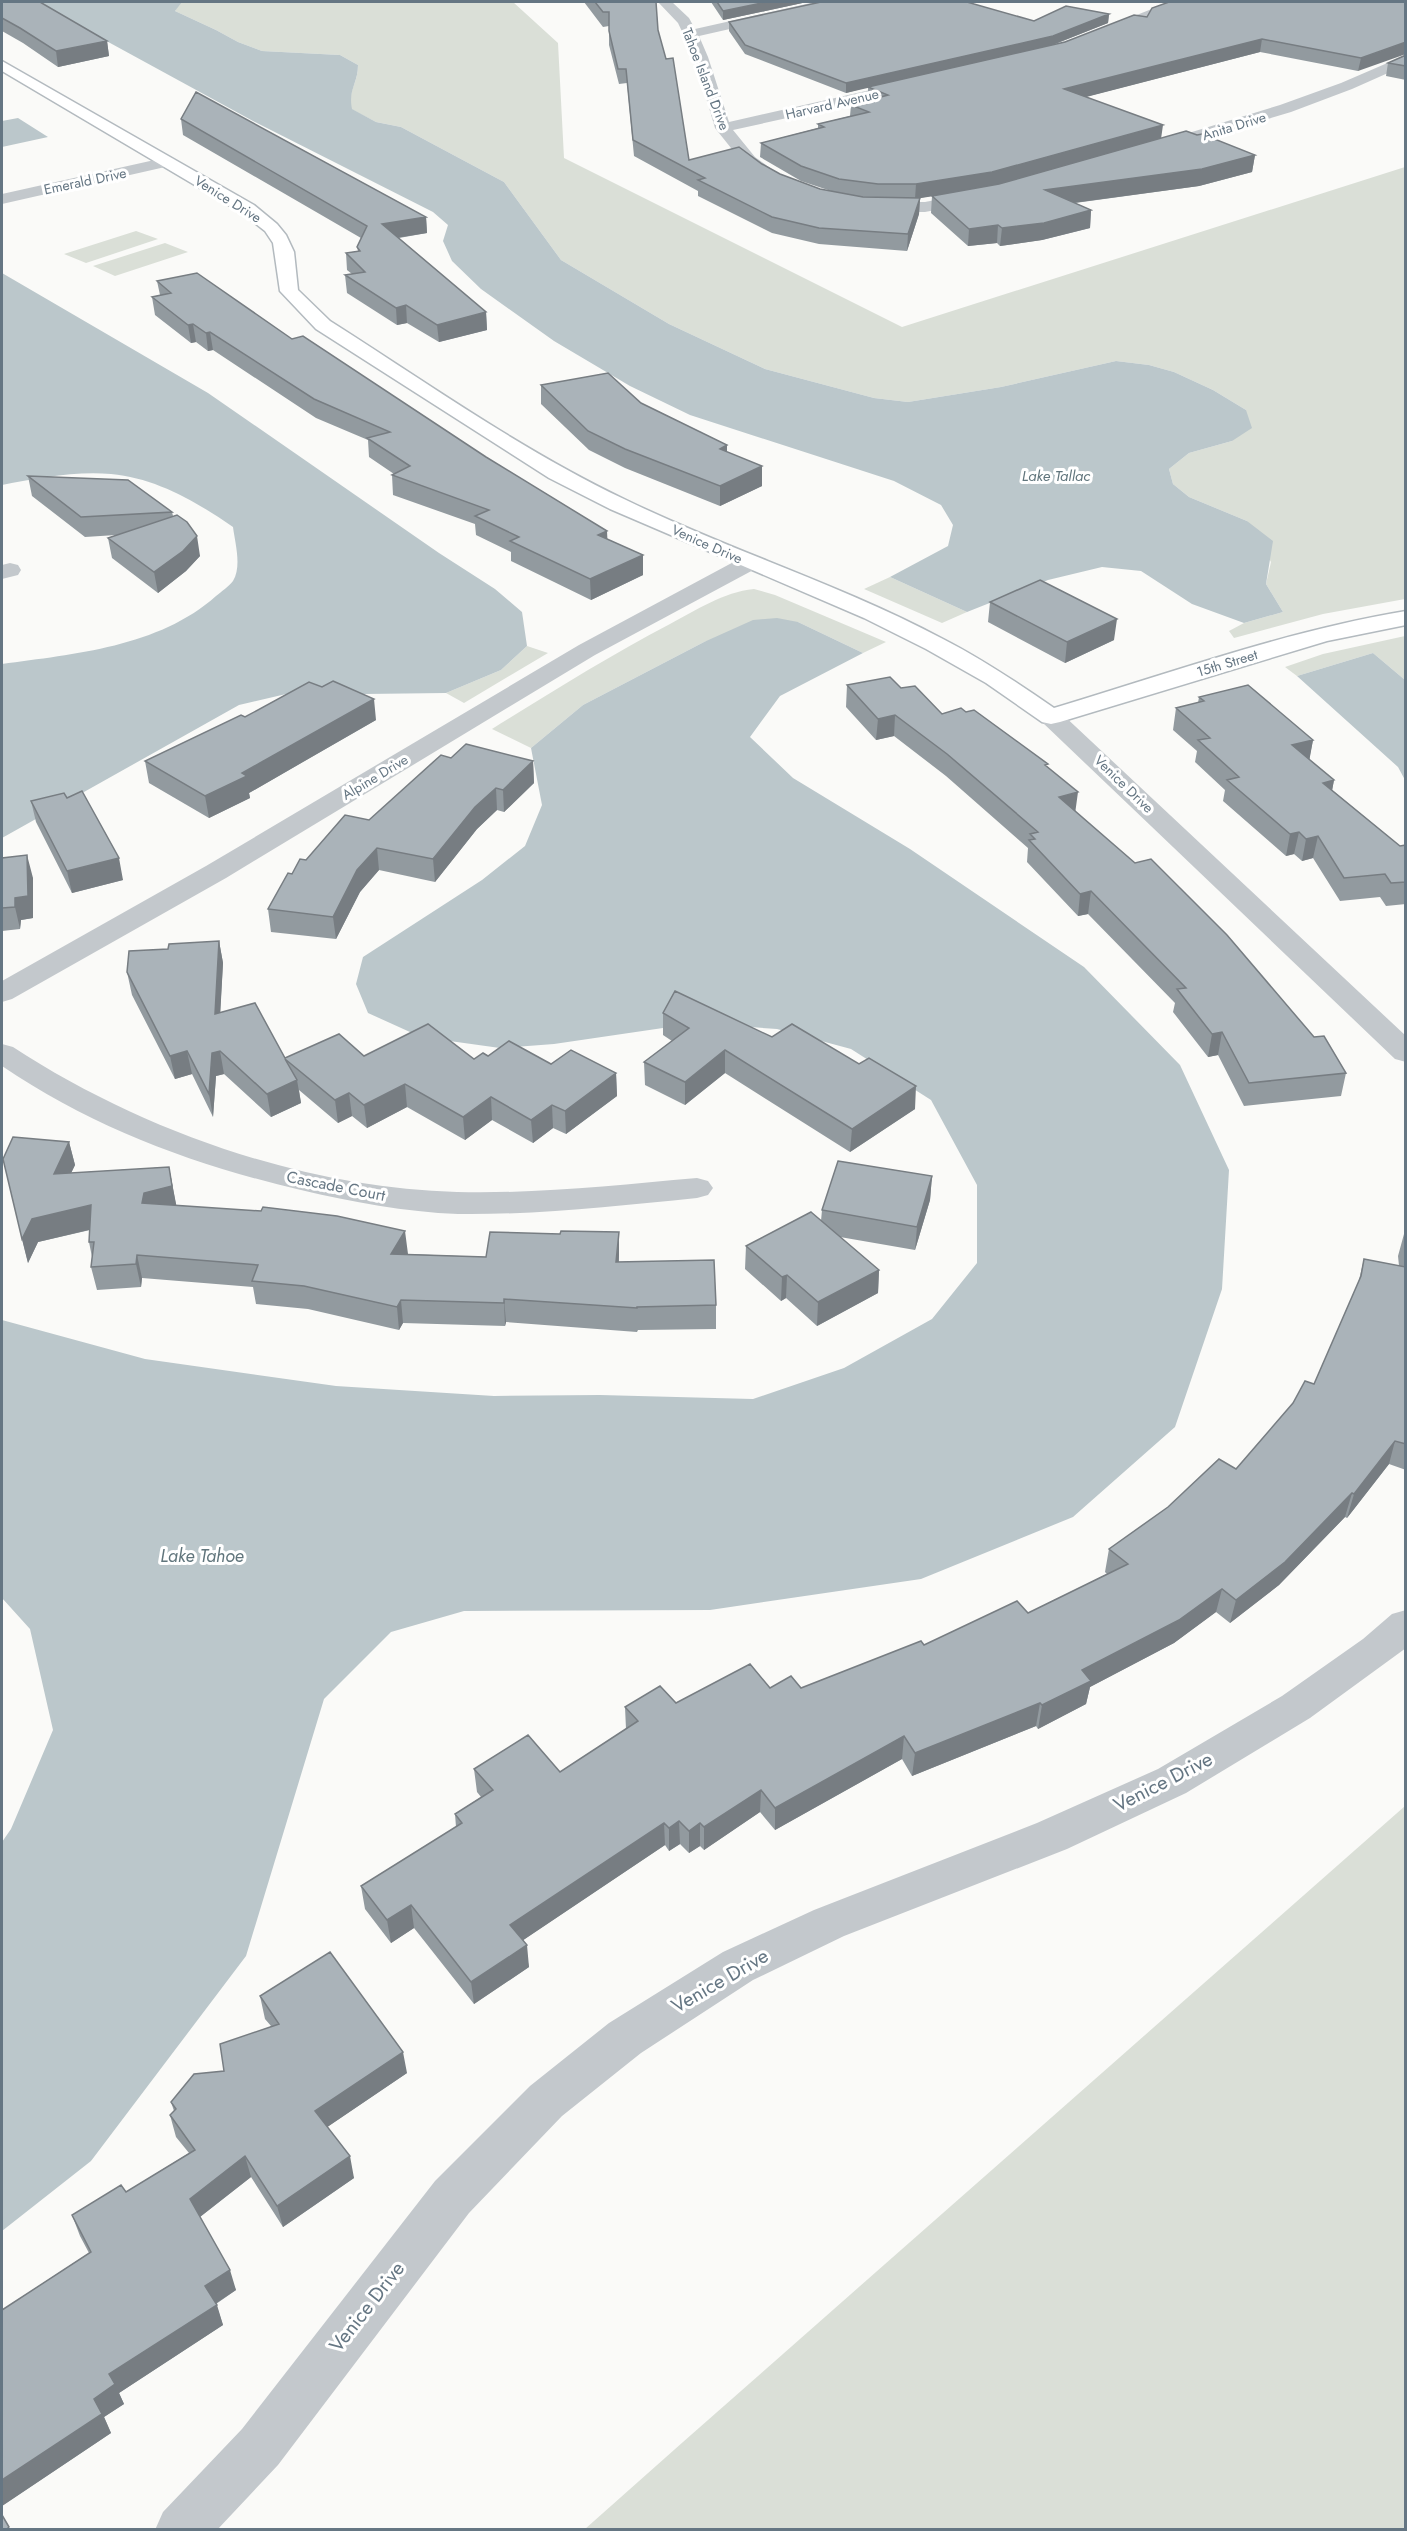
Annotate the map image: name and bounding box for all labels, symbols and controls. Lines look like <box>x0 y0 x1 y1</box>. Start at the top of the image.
street label: Tahoe Island Drive <box>677 25 735 133</box>
street label: Harvard Avenue <box>783 84 881 124</box>
street label: Anita Drive <box>1200 107 1268 145</box>
street label: Emerald Drive <box>42 162 128 200</box>
street label: Venice Drive <box>191 171 265 227</box>
water label: Lake Tallac <box>1022 465 1090 487</box>
street label: Venice Drive <box>668 520 746 568</box>
street label: 15th Street <box>1194 644 1260 682</box>
street label: Alpine Drive <box>338 749 412 805</box>
street label: Venice Drive <box>1090 751 1158 817</box>
street label: Cascade Court <box>285 1165 387 1207</box>
water label: Lake Tahoe <box>160 1543 244 1569</box>
street label: Venice Drive <box>1108 1745 1218 1819</box>
street label: Venice Drive <box>666 1941 774 2021</box>
street label: Venice Drive <box>322 2256 412 2358</box>

